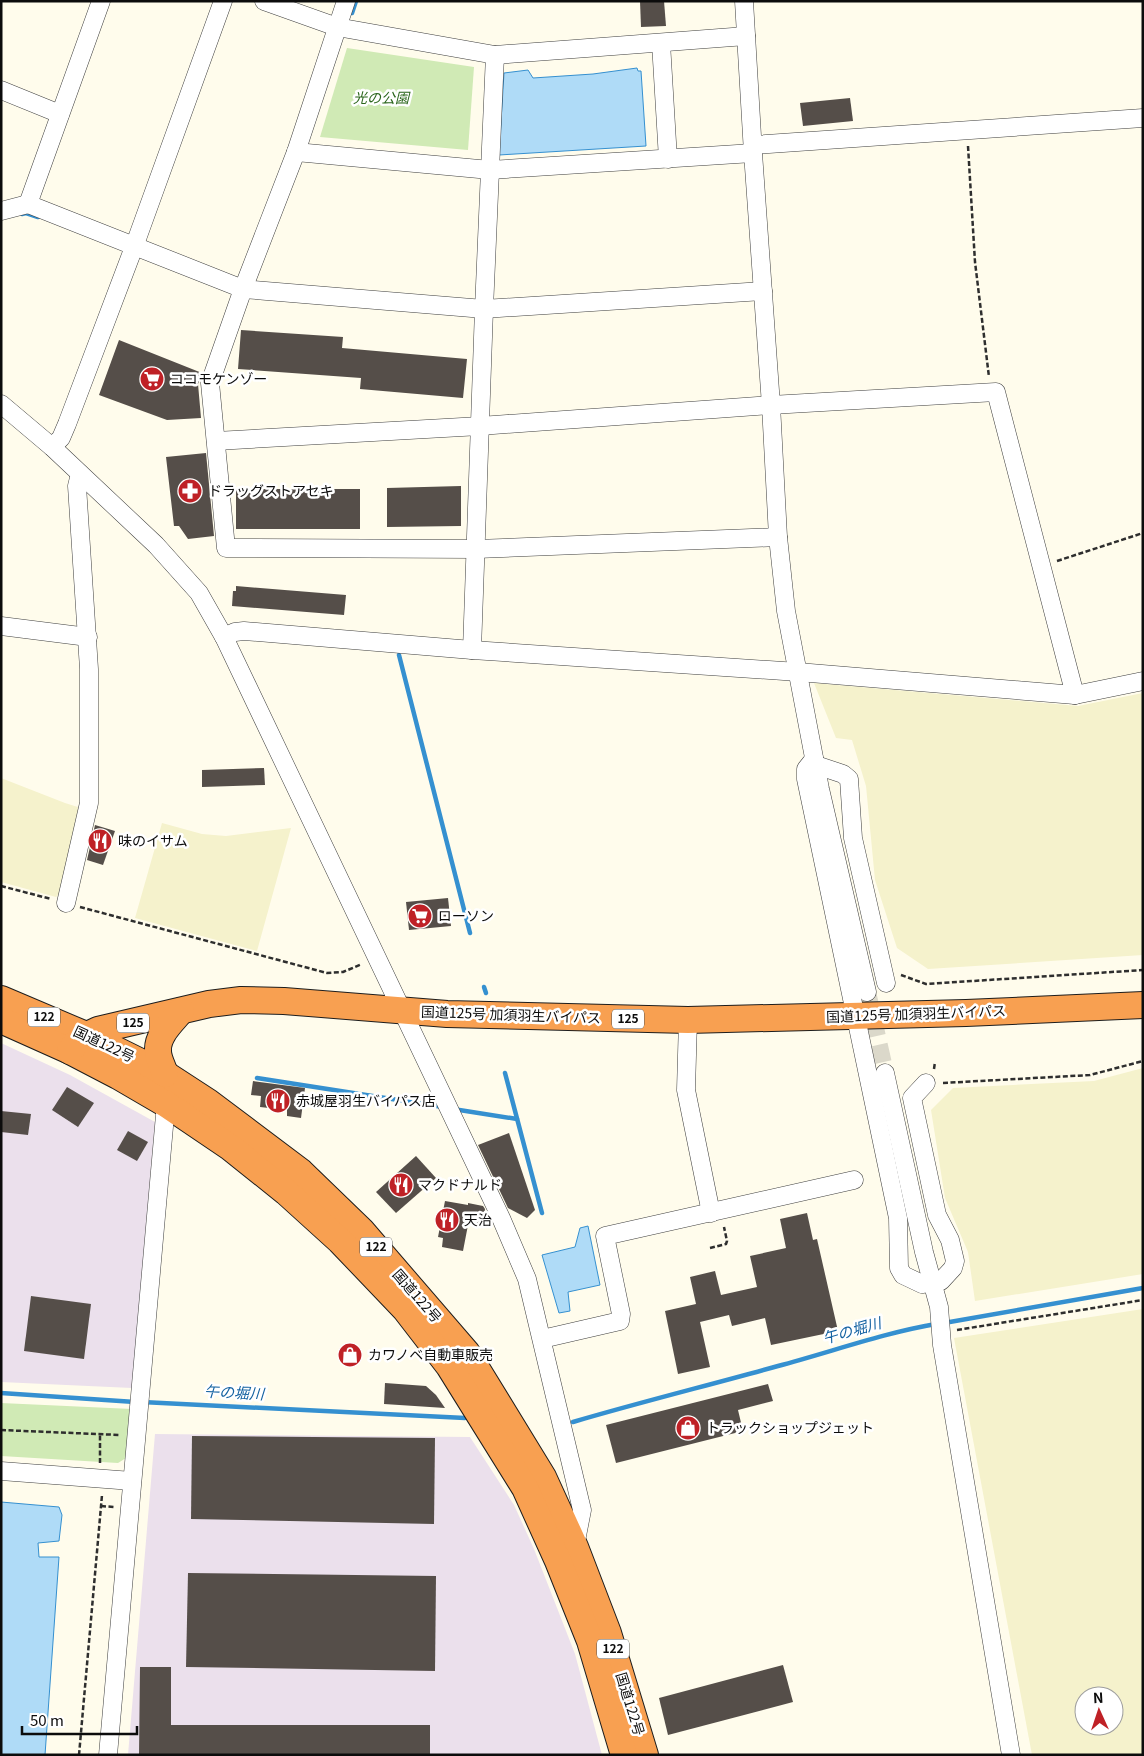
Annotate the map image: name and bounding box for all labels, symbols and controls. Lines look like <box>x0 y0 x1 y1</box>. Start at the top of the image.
park label: 光の公園 <box>353 87 411 107</box>
supermarket icon: ココモケンゾー <box>139 366 165 392</box>
place label: ココモケンゾー <box>170 368 268 388</box>
pharmacy icon: ドラッグストアセキ <box>177 478 203 504</box>
place label: ドラッグストアセキ <box>208 480 334 500</box>
restaurant icon: 味のイサム <box>87 828 113 854</box>
place label: 味のイサム <box>118 830 188 850</box>
supermarket icon: ローソン <box>407 903 433 929</box>
place label: ローソン <box>438 905 494 925</box>
street label: 国道125号 加須羽生バイパス <box>826 1000 1006 1026</box>
street label: 国道125号 加須羽生バイパス <box>421 1001 601 1027</box>
road number: 122 <box>28 1008 60 1026</box>
road number: 125 <box>612 1010 644 1028</box>
road number: 125 <box>117 1014 149 1032</box>
street label: 国道122号 <box>71 1020 138 1066</box>
restaurant icon: 赤城屋羽生バイパス店 <box>265 1088 291 1114</box>
place label: 赤城屋羽生バイパス店 <box>296 1090 436 1110</box>
restaurant icon: マクドナルド <box>388 1172 414 1198</box>
place label: マクドナルド <box>418 1174 502 1194</box>
restaurant icon: 天治 <box>434 1207 460 1233</box>
place label: 天治 <box>464 1209 492 1229</box>
road number: 122 <box>360 1238 392 1256</box>
street label: 国道122号 <box>389 1264 447 1327</box>
water label: 午の堀川 <box>820 1311 885 1348</box>
shop icon: カワノベ自動車販売 <box>337 1342 363 1368</box>
place label: カワノベ自動車販売 <box>368 1344 493 1364</box>
water label: 午の堀川 <box>204 1379 267 1404</box>
shop icon: トラックショップジェット <box>675 1415 701 1441</box>
place label: トラックショップジェット <box>706 1417 874 1437</box>
road number: 122 <box>597 1640 629 1658</box>
street label: 国道122号 <box>612 1670 650 1738</box>
north arrow <box>1074 1686 1124 1736</box>
text: N <box>1093 1687 1104 1707</box>
scale bar <box>22 1704 138 1736</box>
text: 50 m <box>30 1709 64 1730</box>

